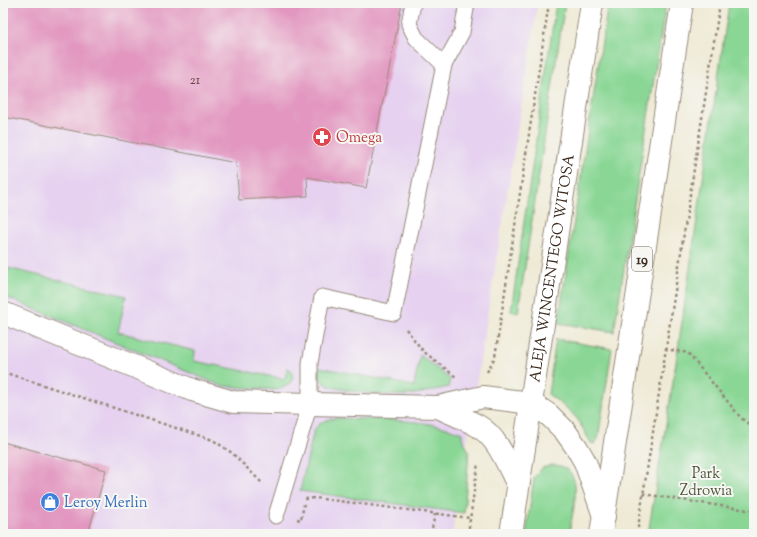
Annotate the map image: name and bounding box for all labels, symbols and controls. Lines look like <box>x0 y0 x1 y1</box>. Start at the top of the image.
house number: 21 <box>190 72 201 90</box>
pharmacy icon: Omega <box>311 126 333 148</box>
place label: Omega <box>336 128 382 149</box>
street label: ALEJA WINCENTEGO WITOSA <box>525 153 581 384</box>
road number: 19 <box>632 247 652 271</box>
park label: Park Zdrowia <box>680 464 732 502</box>
shop icon: Leroy Merlin <box>39 491 61 513</box>
place label: Leroy Merlin <box>64 493 148 514</box>

